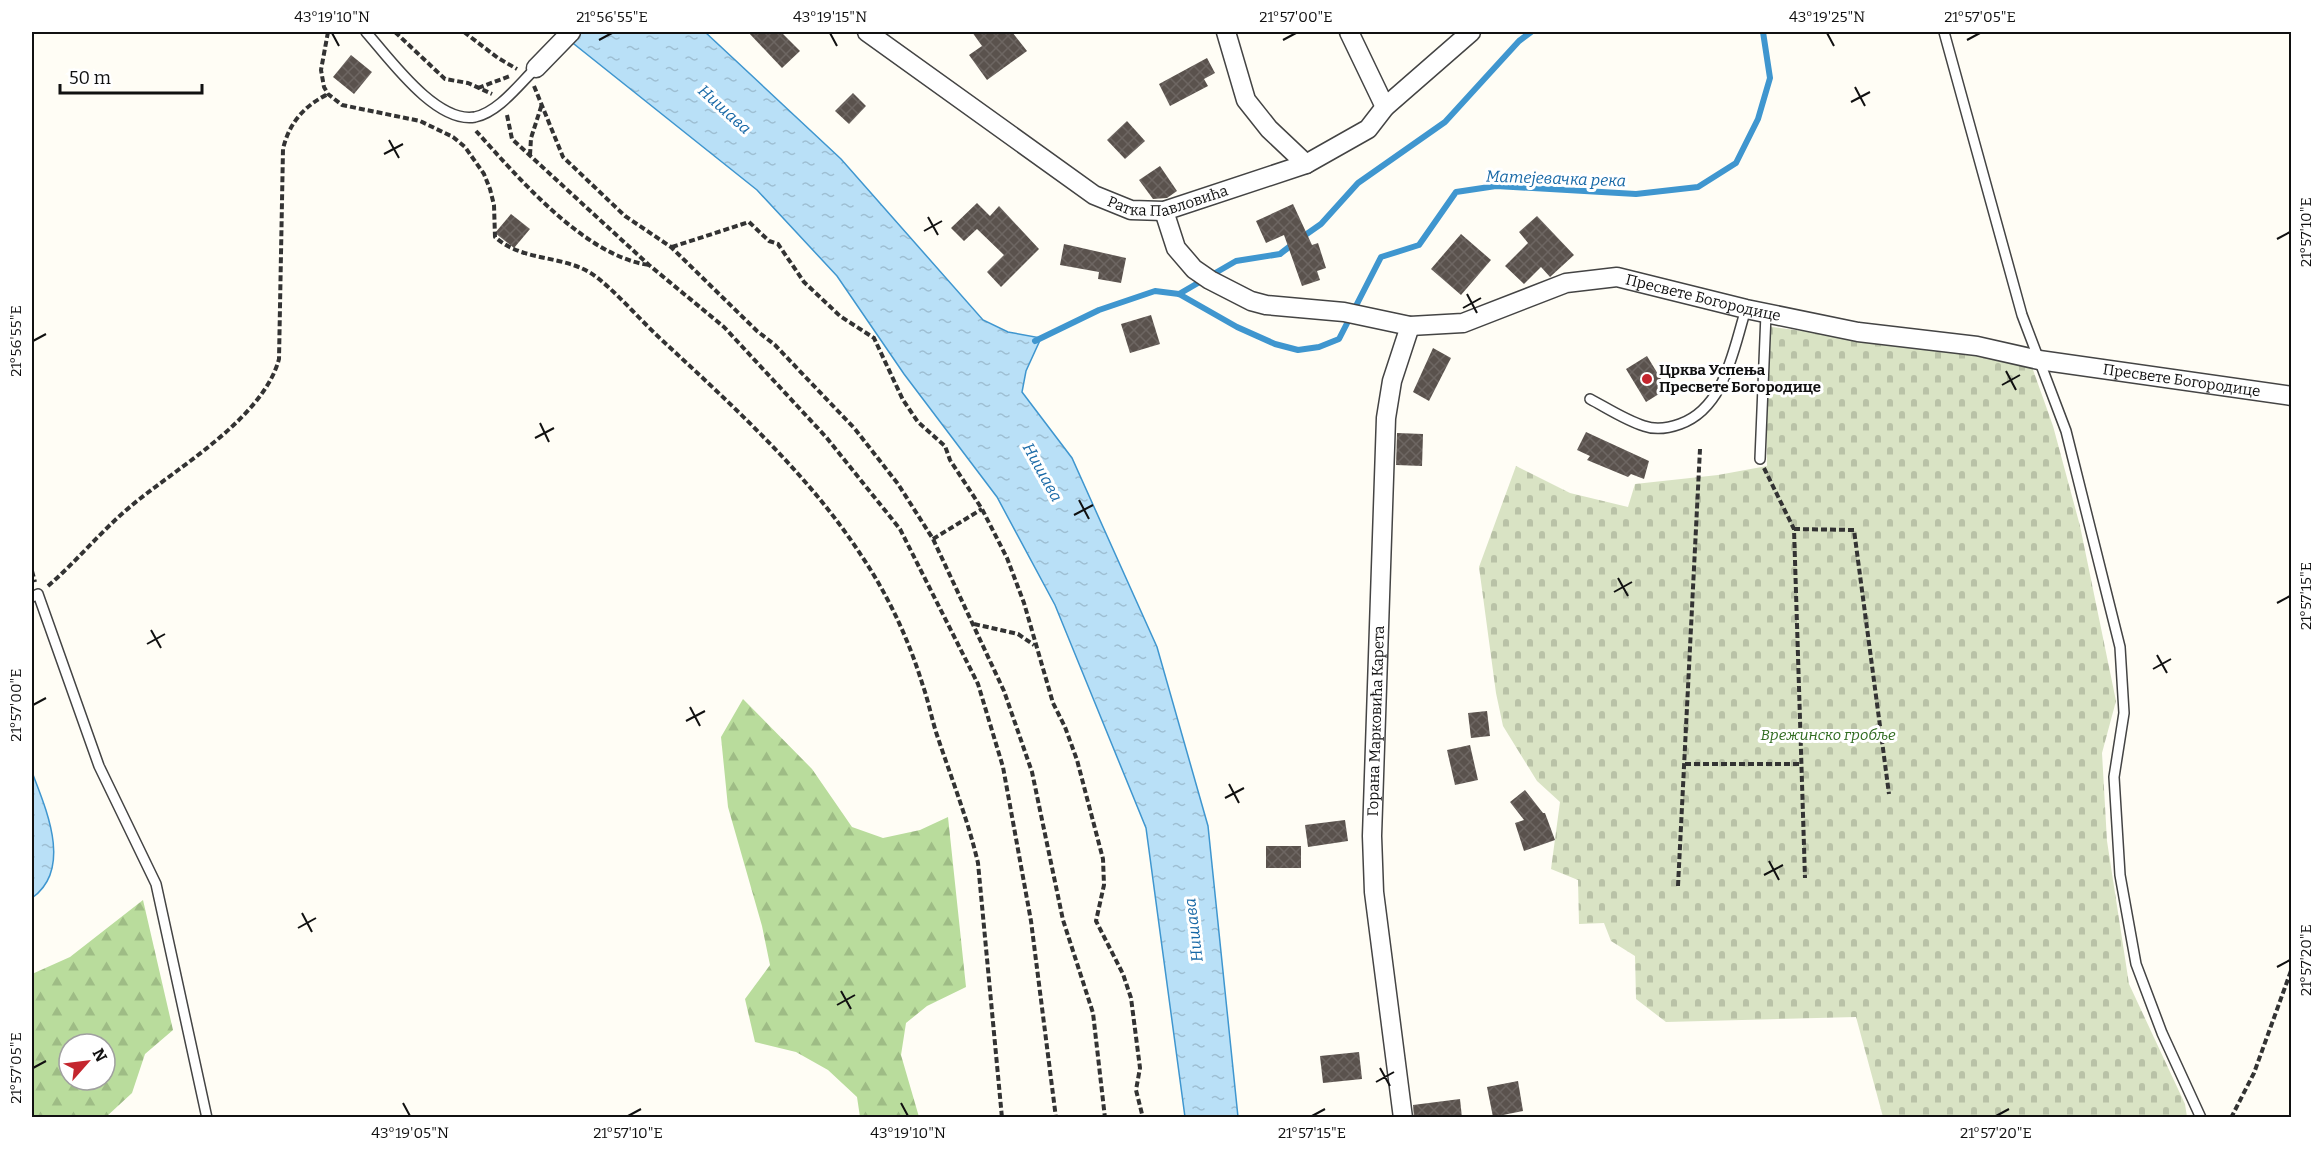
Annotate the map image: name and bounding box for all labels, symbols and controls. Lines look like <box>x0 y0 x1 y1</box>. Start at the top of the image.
text: 43°19'10"N <box>294 8 370 26</box>
text: 21°56'55"E <box>576 8 648 26</box>
text: 43°19'15"N <box>793 8 867 26</box>
text: 21°57'00"E <box>1259 8 1333 26</box>
text: 43°19'25"N <box>1789 8 1865 26</box>
text: 21°57'05"E <box>1944 8 2016 26</box>
scale bar <box>60 57 202 95</box>
text: 50 m <box>69 67 111 89</box>
water label: Нишава <box>694 81 755 138</box>
water label: Матејевачка река <box>1486 167 1626 190</box>
street label: Ратка Павловића <box>1105 181 1230 220</box>
text: 21°57'10"E <box>2297 197 2315 267</box>
street label: Пресвете Богородице <box>1624 270 1782 325</box>
text: 21°56'55"E <box>7 305 25 377</box>
street label: Пресвете Богородице <box>2102 360 2262 400</box>
place label: Црква Успења Пресвете Богородице <box>1659 361 1821 396</box>
marker: Црква Успења Пресвете Богородице <box>1640 372 1654 386</box>
water label: Нишава <box>1019 440 1066 505</box>
text: 21°57'15"E <box>2297 562 2315 630</box>
street label: Горана Марковића Карета <box>1364 625 1388 817</box>
text: 21°57'00"E <box>7 668 25 742</box>
park label: Врежинско гробље <box>1761 726 1896 744</box>
water label: Нишава <box>1180 897 1207 963</box>
text: 21°57'20"E <box>2297 924 2315 996</box>
text: 21°57'05"E <box>7 1032 25 1104</box>
north arrow <box>57 1032 117 1092</box>
text: N <box>89 1045 111 1065</box>
text: 43°19'05"N <box>371 1124 449 1142</box>
text: 21°57'10"E <box>593 1124 663 1142</box>
text: 43°19'10"N <box>870 1124 946 1142</box>
text: 21°57'15"E <box>1278 1124 1346 1142</box>
text: 21°57'20"E <box>1960 1124 2032 1142</box>

